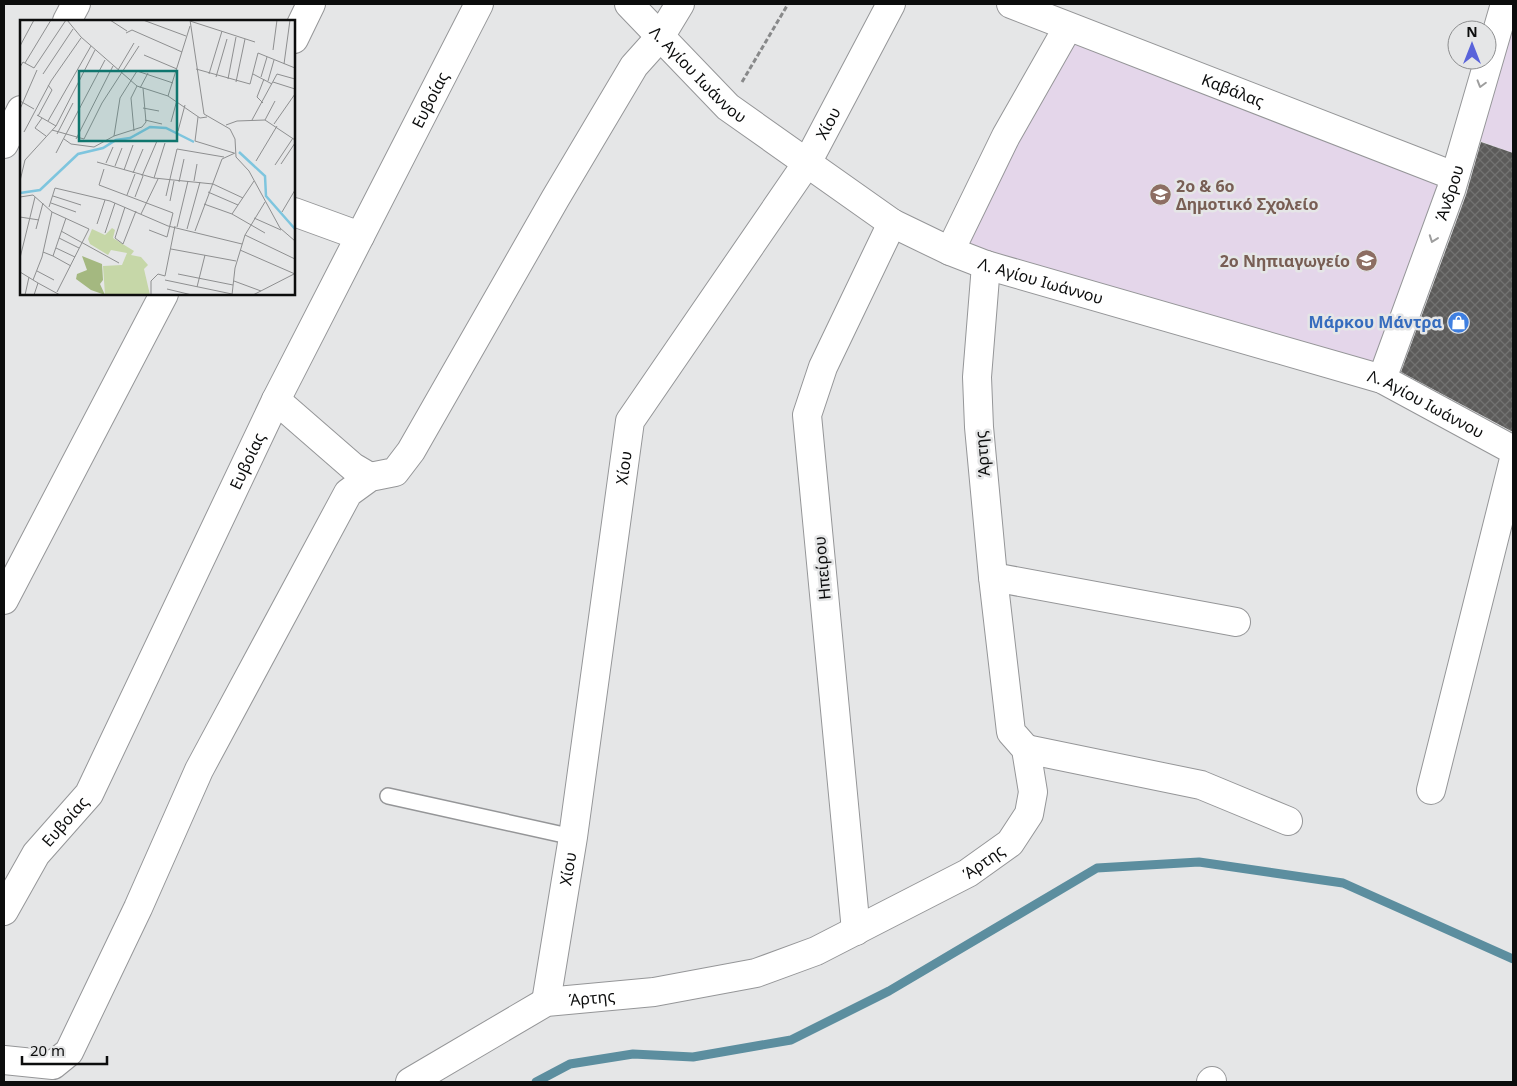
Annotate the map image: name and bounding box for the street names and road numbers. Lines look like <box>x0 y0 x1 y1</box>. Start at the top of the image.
street label: Λ. Αγίου Ιωάννου <box>645 21 751 128</box>
street label: Ευβοίας <box>406 68 454 132</box>
street label: Καβάλας <box>1198 68 1268 112</box>
street label: Χίου <box>810 103 846 143</box>
street label: Άνδρου <box>1430 162 1469 224</box>
street label: Λ. Αγίου Ιωάννου <box>975 252 1106 309</box>
street label: Λ. Αγίου Ιωάννου <box>1365 364 1488 443</box>
street label: Ευβοίας <box>224 429 270 493</box>
street label: Άρτης <box>969 430 995 478</box>
street label: Χίου <box>610 449 637 486</box>
street label: Ηπείρου <box>808 535 836 601</box>
street label: Ευβοίας <box>37 791 93 851</box>
street label: Άρτης <box>958 839 1009 884</box>
street label: Χίου <box>554 850 581 887</box>
street label: Άρτης <box>568 985 616 1011</box>

